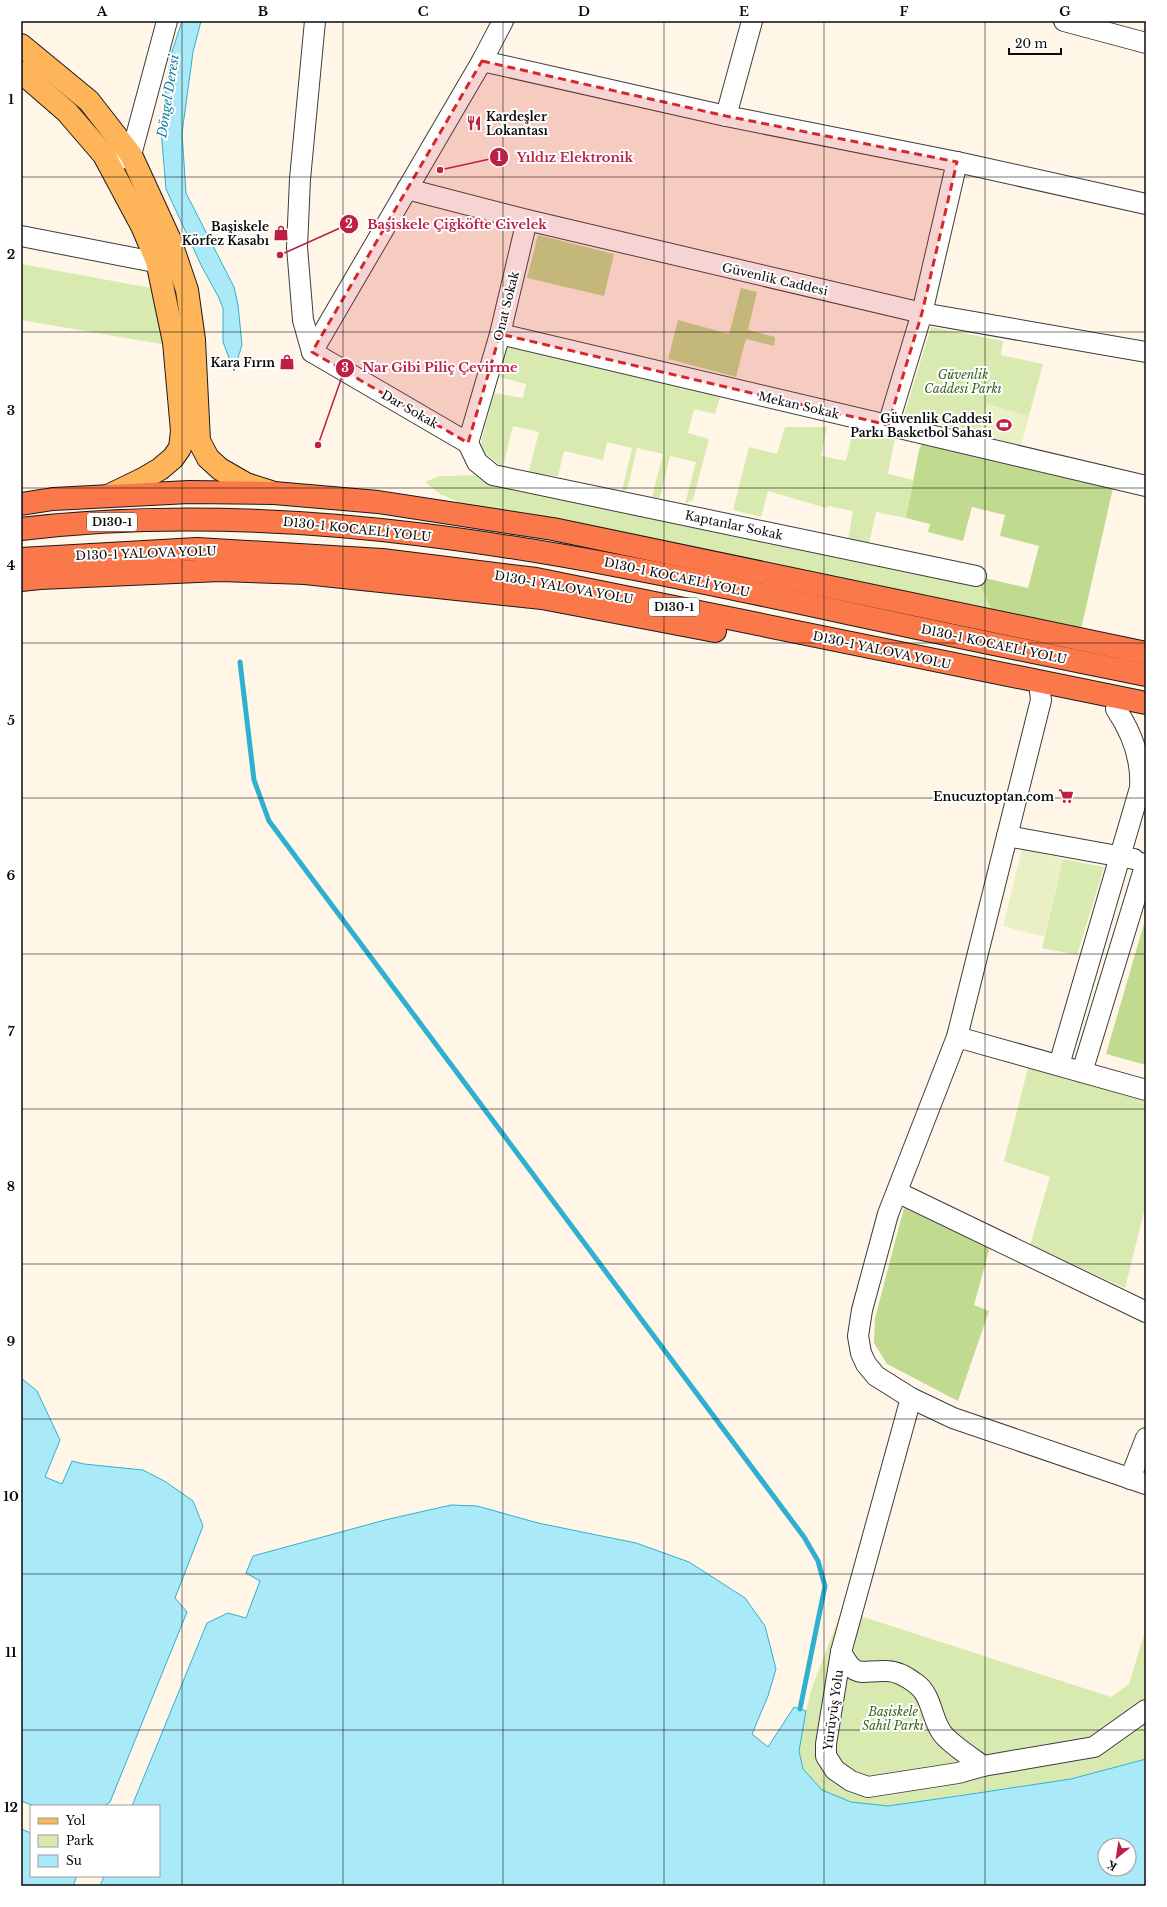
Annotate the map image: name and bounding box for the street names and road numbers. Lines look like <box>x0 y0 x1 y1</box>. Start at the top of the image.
street label: Güvenlik Caddesi <box>721 260 829 298</box>
street label: Onat Sokak <box>490 269 522 342</box>
street label: Dar Sokak <box>379 387 442 432</box>
street label: Mekan Sokak <box>757 388 841 422</box>
street label: Kaptanlar Sokak <box>684 507 785 543</box>
road number: D130-1 <box>87 513 137 531</box>
street label: D130-1 KOCAELİ YOLU <box>282 513 432 544</box>
street label: D130-1 YALOVA YOLU <box>75 543 217 563</box>
street label: D130-1 KOCAELİ YOLU <box>603 553 752 600</box>
street label: D130-1 YALOVA YOLU <box>493 567 635 607</box>
road number: D130-1 <box>649 598 699 616</box>
street label: D130-1 KOCAELİ YOLU <box>920 620 1069 667</box>
street label: D130-1 YALOVA YOLU <box>811 628 953 672</box>
street label: Yürüyüş Yolu <box>820 1669 846 1752</box>

